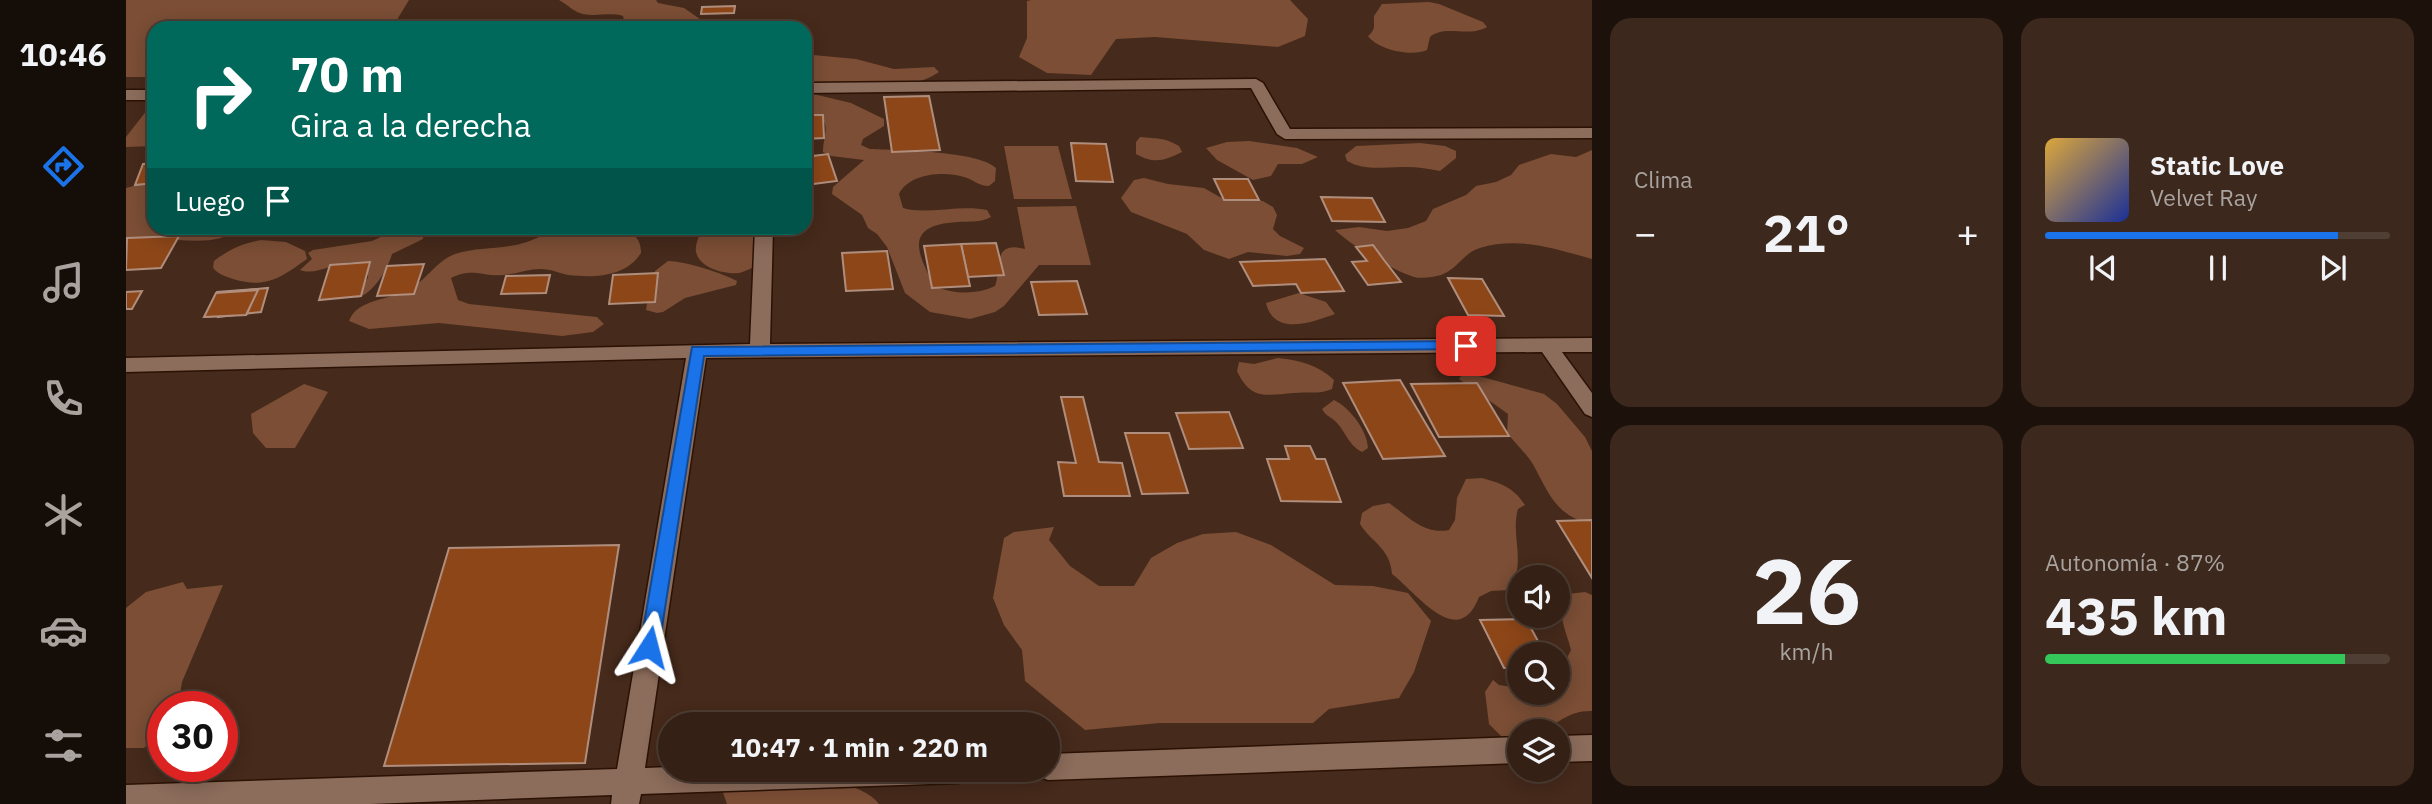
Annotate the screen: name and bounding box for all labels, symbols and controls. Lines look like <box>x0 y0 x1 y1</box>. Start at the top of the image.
text: 10:46 <box>19 33 107 75</box>
text: 70 m <box>290 42 404 105</box>
icon: right <box>175 49 266 140</box>
text: Gira a la derecha <box>290 104 531 146</box>
icon: directions <box>39 142 88 191</box>
text: Static Love <box>2150 148 2284 182</box>
text: Clima <box>1634 164 1693 194</box>
icon: arrive <box>259 182 297 220</box>
text: Velvet Ray <box>2150 182 2257 212</box>
text: Luego <box>175 184 245 218</box>
text: 21° <box>1763 199 1850 266</box>
text: − <box>1634 208 1657 257</box>
text: + <box>1956 208 1979 257</box>
icon: previous <box>2084 249 2122 287</box>
icon: pause <box>2199 249 2237 287</box>
icon: next <box>2314 249 2352 287</box>
icon: music <box>39 258 88 307</box>
pin <box>1436 316 1496 376</box>
icon: arrive <box>1447 327 1485 365</box>
icon: phone <box>39 374 88 423</box>
icon: climate <box>39 490 88 539</box>
text: 26 <box>1752 531 1861 649</box>
text: Autonomía · 87% <box>2045 547 2225 577</box>
map controls <box>1507 565 1570 782</box>
button: sound <box>1507 565 1570 628</box>
text: 435 km <box>2045 582 2227 649</box>
icon: car <box>39 606 88 655</box>
position arrow <box>612 610 686 684</box>
text: km/h <box>1779 636 1834 666</box>
button: search <box>1507 642 1570 705</box>
speed limit sign: 30 <box>147 691 238 782</box>
button: layers <box>1507 719 1570 782</box>
icon: filters <box>39 721 88 770</box>
text: 10:47 · 1 min · 220 m <box>730 730 988 764</box>

